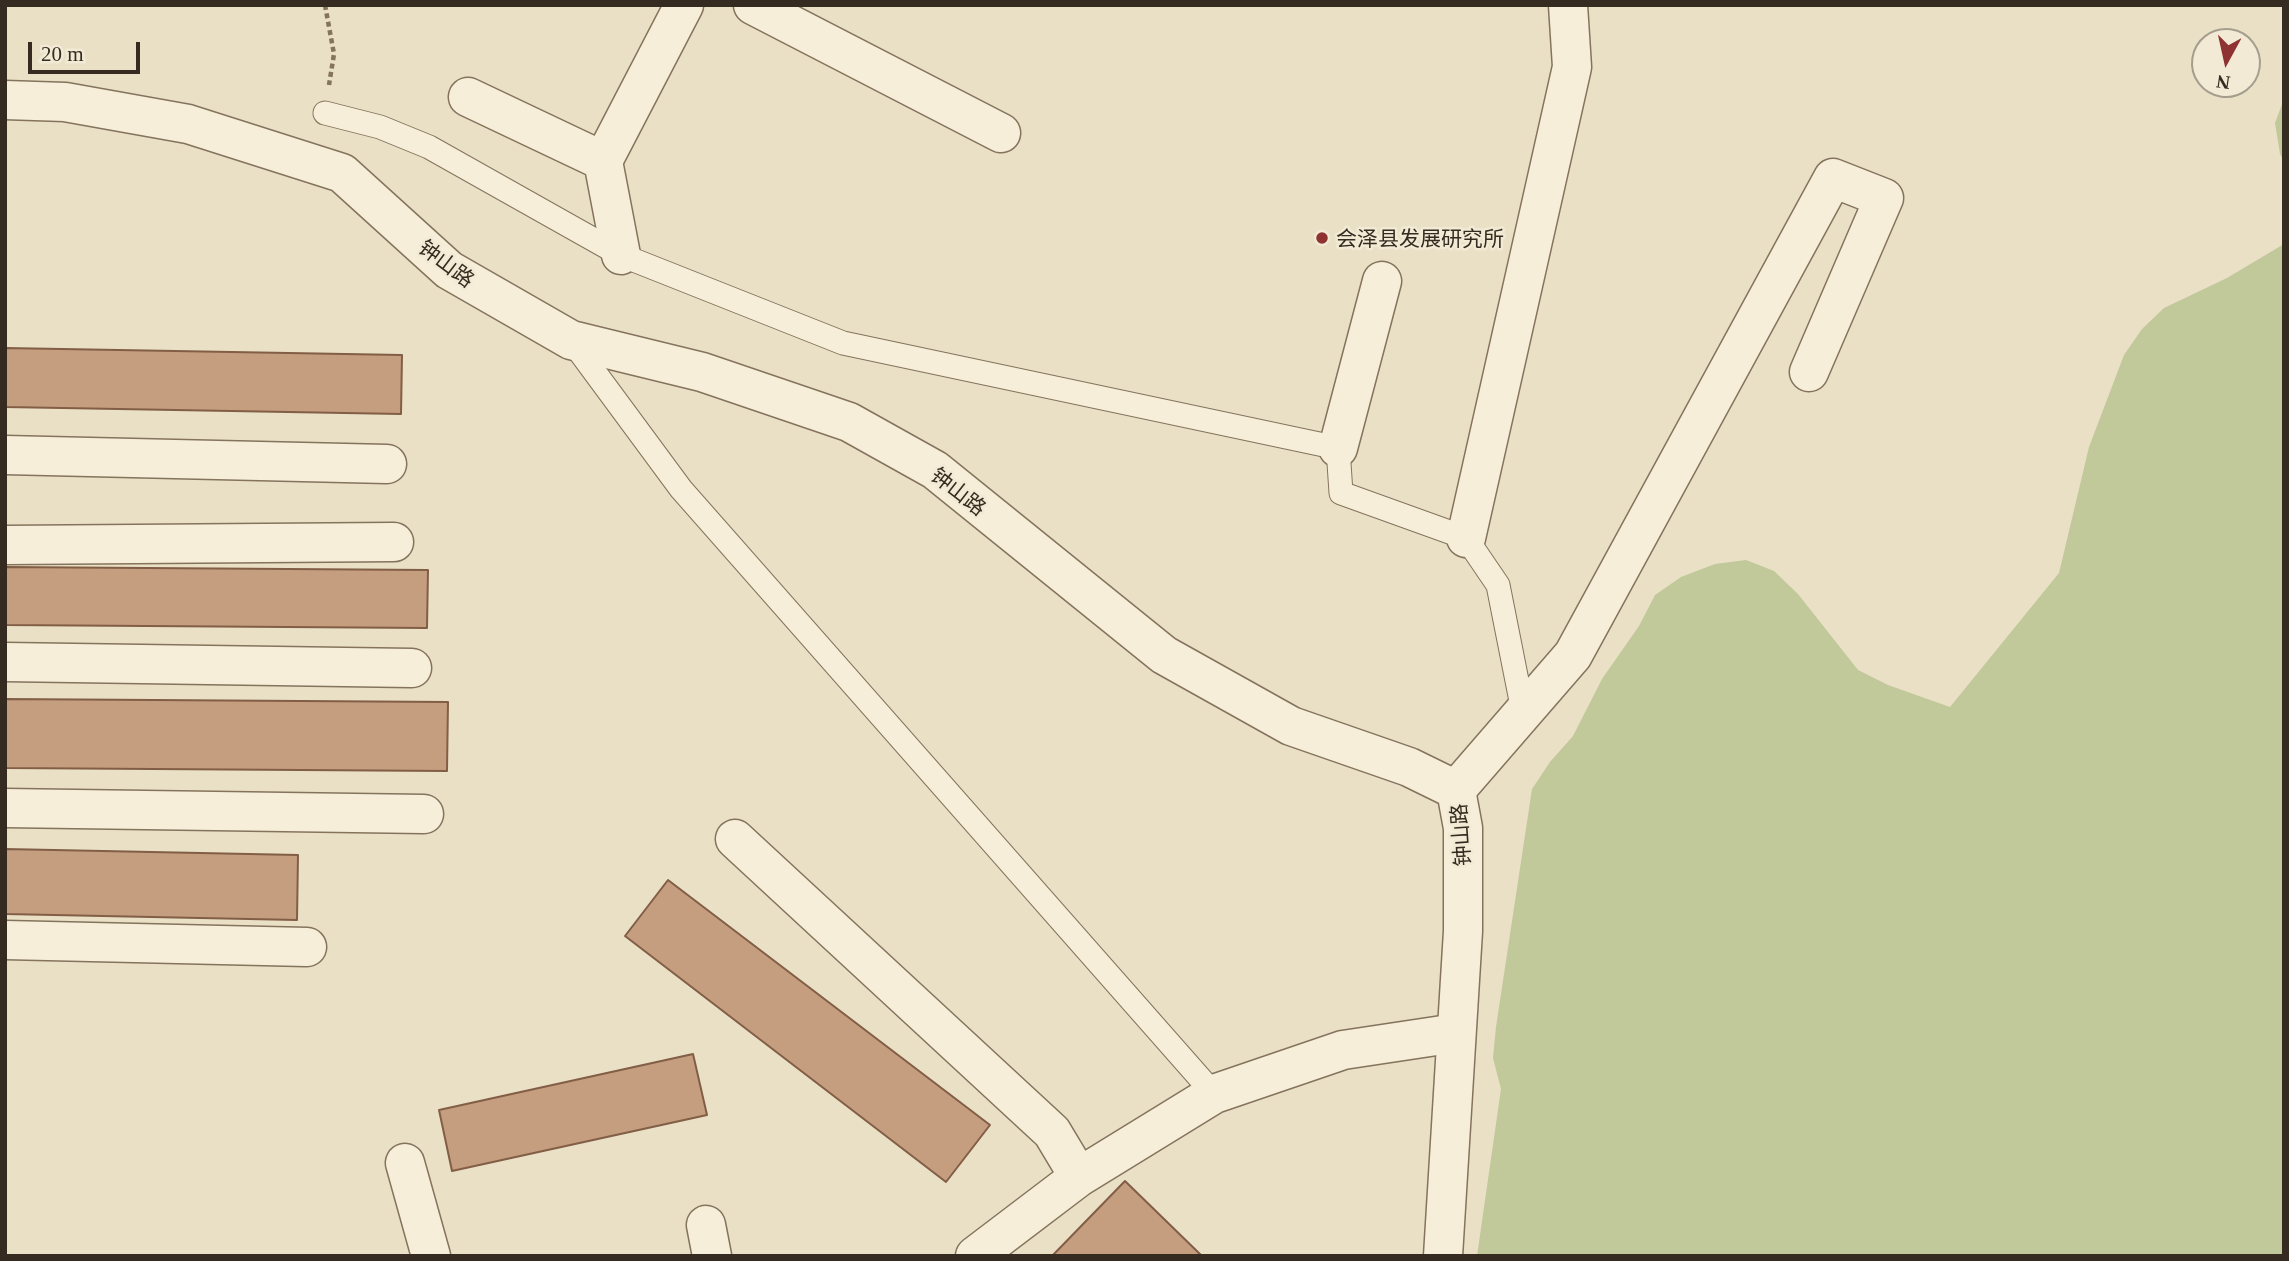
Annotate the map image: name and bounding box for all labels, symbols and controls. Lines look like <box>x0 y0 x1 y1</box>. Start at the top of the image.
scale bar <box>32 28 144 72</box>
north arrow <box>2191 28 2261 98</box>
text: 20 m <box>41 42 84 66</box>
text: N <box>2215 71 2232 94</box>
place label: 会泽县发展研究所 <box>1336 225 1504 251</box>
marker: 会泽县发展研究所 <box>1314 230 1330 246</box>
street label: 钟山路 <box>414 234 480 292</box>
street label: 钟山路 <box>926 462 992 520</box>
street label: 钟山路 <box>1445 803 1475 867</box>

